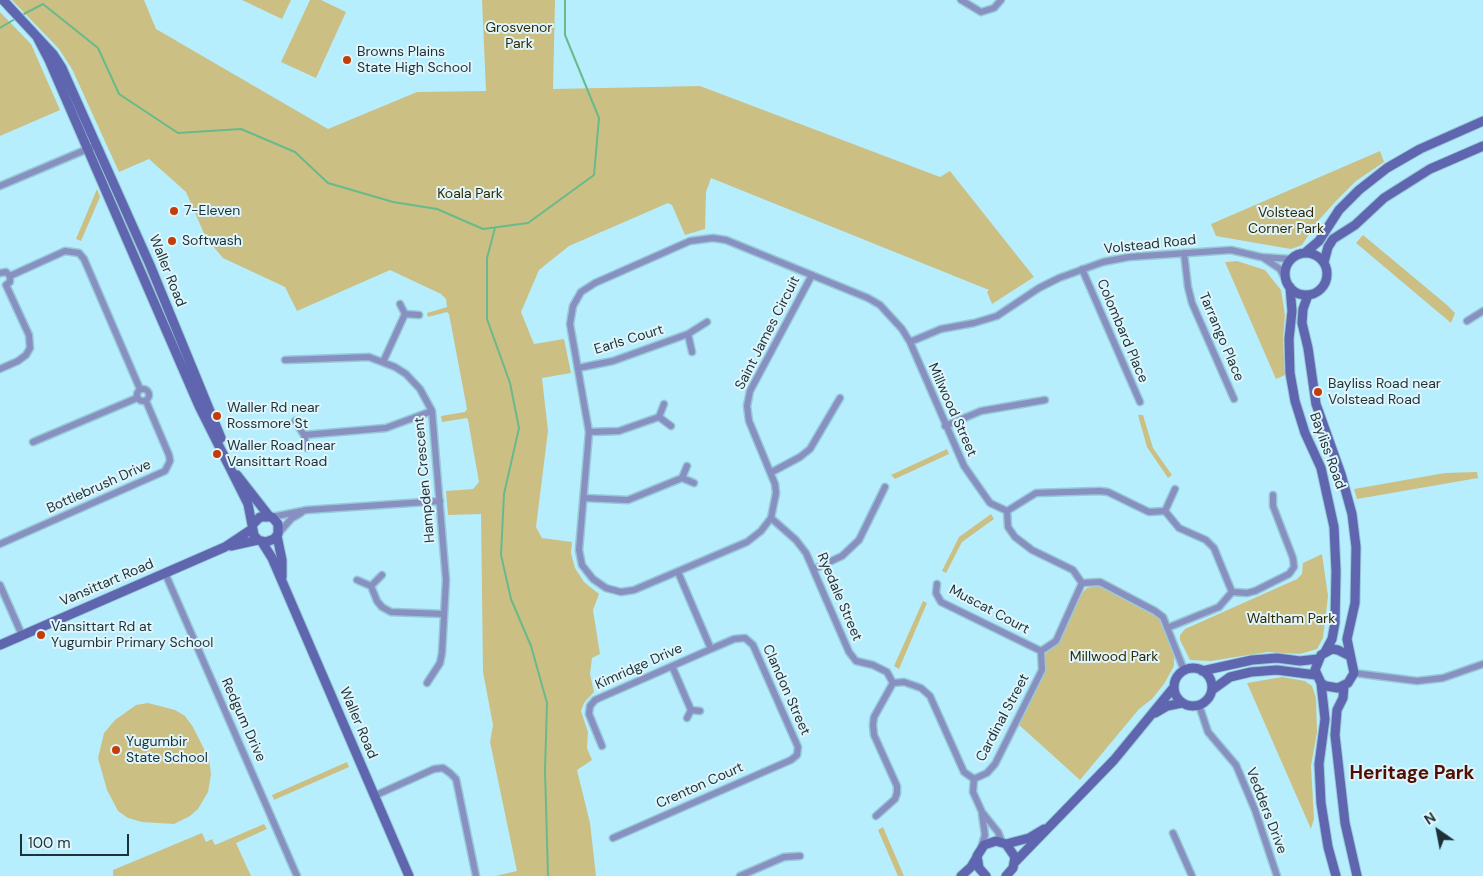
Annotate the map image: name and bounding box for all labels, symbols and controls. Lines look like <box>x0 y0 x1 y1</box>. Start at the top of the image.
park label: Grosvenor Park <box>486 20 552 52</box>
place label: Browns Plains State High School <box>357 44 471 76</box>
marker: Browns Plains State High School <box>341 54 353 66</box>
park label: Koala Park <box>437 186 503 202</box>
place label: 7-Eleven <box>184 203 240 219</box>
marker: 7-Eleven <box>168 205 180 217</box>
park label: Volstead Corner Park <box>1248 205 1324 238</box>
street label: Volstead Road <box>1103 232 1197 258</box>
street label: Waller Road <box>145 233 189 309</box>
place label: Softwash <box>182 233 242 249</box>
marker: Softwash <box>166 235 178 247</box>
street label: Saint James Circuit <box>732 273 804 393</box>
street label: Colombard Place <box>1093 277 1151 385</box>
street label: Tarrango Place <box>1195 290 1247 384</box>
street label: Earls Court <box>592 321 666 359</box>
street label: Millwood Street <box>924 361 980 459</box>
place label: Bayliss Road near Volstead Road <box>1328 376 1441 408</box>
marker: Bayliss Road near Volstead Road <box>1312 386 1324 398</box>
place label: Waller Rd near Rossmore St <box>227 400 320 432</box>
marker: Waller Rd near Rossmore St <box>211 410 223 422</box>
street label: Bayliss Road <box>1305 410 1349 492</box>
street label: Hampden Crescent <box>411 416 439 544</box>
place label: Waller Road near Vansittart Road <box>227 438 336 471</box>
marker: Waller Road near Vansittart Road <box>211 448 223 460</box>
street label: Bottlebrush Drive <box>44 456 154 518</box>
street label: Ryedale Street <box>813 550 865 644</box>
street label: Vansittart Road <box>58 556 156 610</box>
street label: Muscat Court <box>946 582 1032 638</box>
park label: Waltham Park <box>1247 611 1335 627</box>
place label: Vansittart Rd at Yugumbir Primary School <box>51 619 213 652</box>
marker: Vansittart Rd at Yugumbir Primary School <box>35 629 47 641</box>
street label: Kimridge Drive <box>593 640 685 694</box>
street label: Clandon Street <box>759 642 813 738</box>
park label: Millwood Park <box>1070 649 1158 665</box>
street label: Cardinal Street <box>973 671 1033 765</box>
street label: Redgum Drive <box>217 676 269 764</box>
street label: Waller Road <box>335 685 381 761</box>
place label: Yugumbir State School <box>126 734 208 766</box>
marker: Yugumbir State School <box>110 744 122 756</box>
street label: Crenton Court <box>654 759 746 813</box>
district label: Heritage Park <box>1349 763 1475 785</box>
street label: Vedders Drive <box>1242 766 1290 856</box>
north arrow <box>1413 806 1463 856</box>
text: N <box>1421 808 1439 829</box>
scale bar <box>22 824 131 856</box>
text: 100 m <box>28 833 71 853</box>

